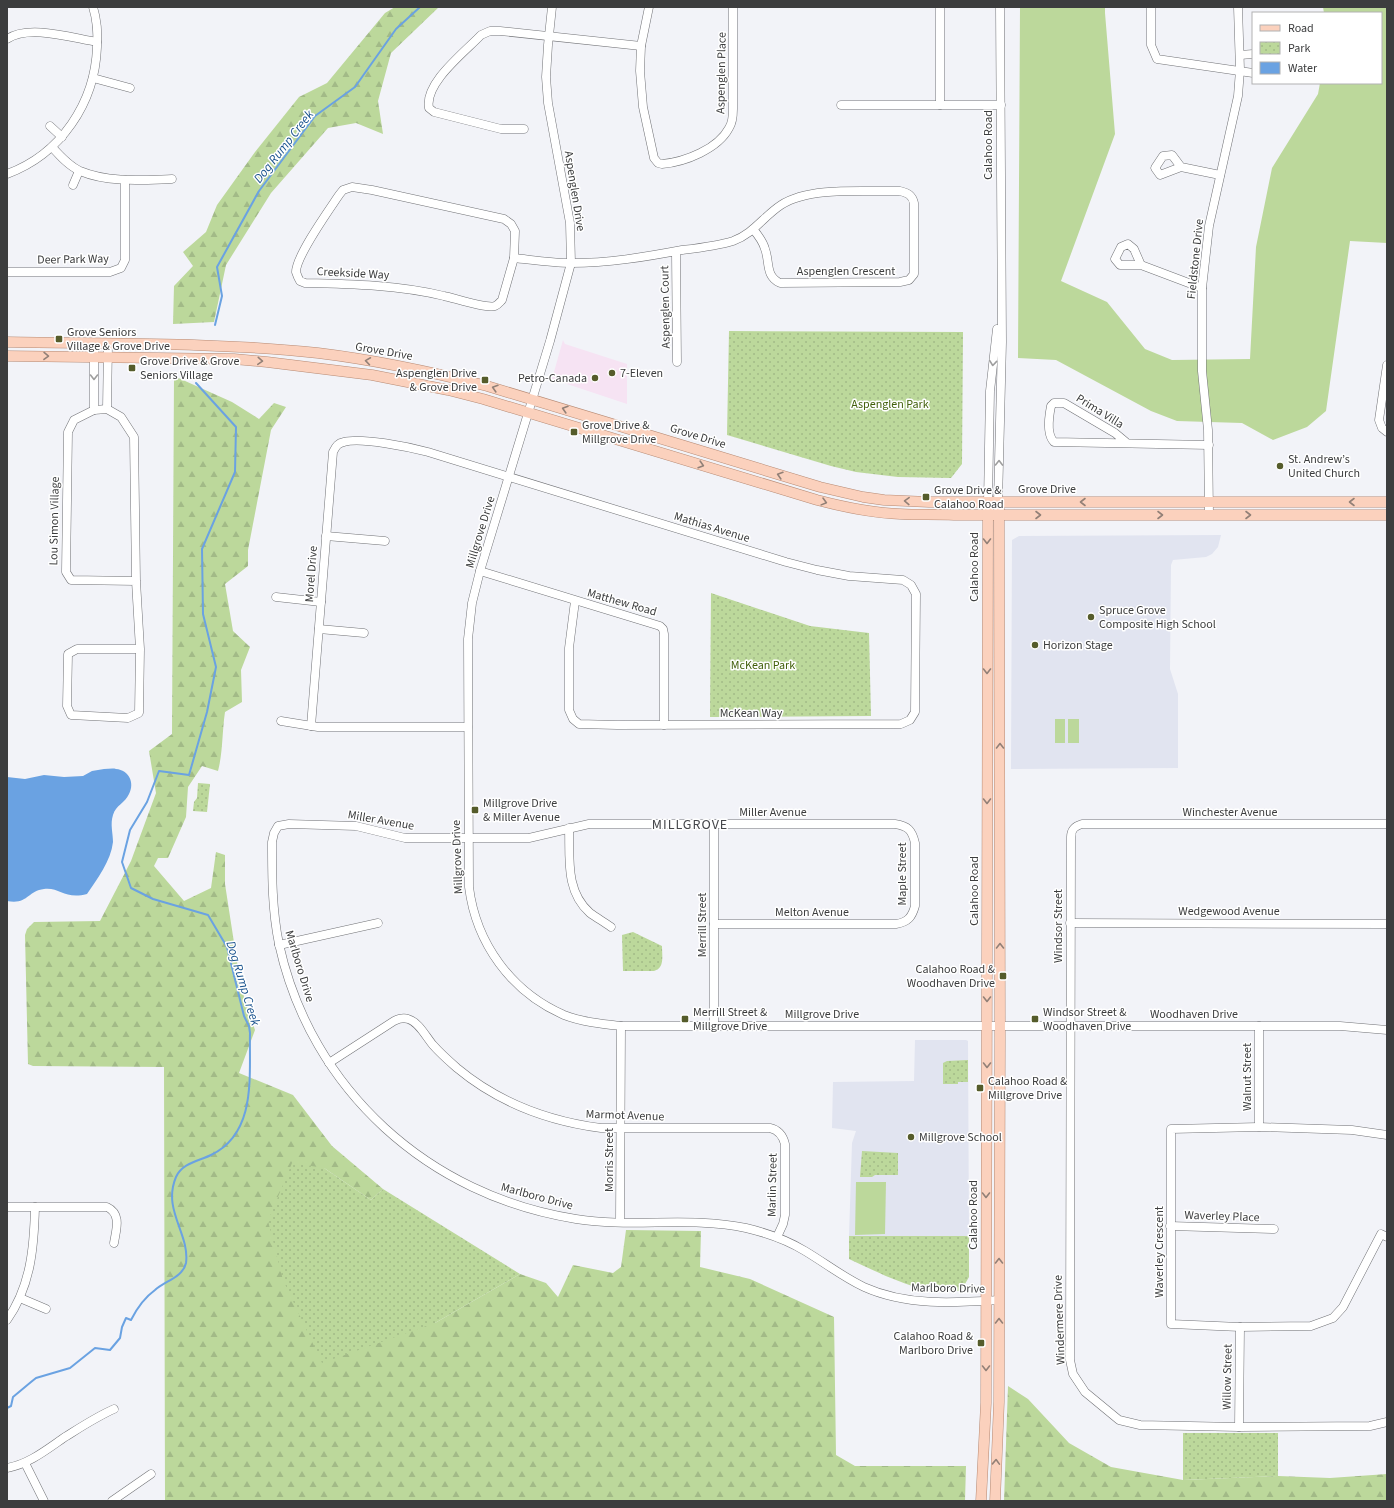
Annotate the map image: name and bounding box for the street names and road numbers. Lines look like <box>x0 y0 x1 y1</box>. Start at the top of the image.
street label: Aspenglen Place <box>712 32 731 114</box>
street label: Calahoo Road <box>980 110 997 180</box>
street label: Aspenglen Drive <box>560 150 589 232</box>
street label: Fieldstone Drive <box>1183 218 1208 300</box>
street label: Deer Park Way <box>37 250 109 269</box>
street label: Creekside Way <box>316 263 390 284</box>
street label: Aspenglen Crescent <box>797 263 895 280</box>
street label: Aspenglen Court <box>656 265 675 349</box>
street label: Grove Drive <box>354 338 414 365</box>
street label: Prima Villa <box>1072 390 1127 433</box>
street label: Grove Drive <box>668 420 728 453</box>
street label: Lou Simon Village <box>45 476 64 566</box>
street label: Grove Drive <box>1018 481 1076 498</box>
street label: Millgrove Drive <box>461 494 499 570</box>
street label: Mathias Avenue <box>672 508 752 547</box>
street label: Calahoo Road <box>966 532 983 602</box>
street label: Morel Drive <box>301 545 322 603</box>
street label: Matthew Road <box>585 584 659 621</box>
street label: McKean Way <box>720 705 783 722</box>
street label: Miller Avenue <box>739 804 807 821</box>
street label: Winchester Avenue <box>1182 804 1278 821</box>
street label: Miller Avenue <box>346 806 416 835</box>
street label: Millgrove Drive <box>448 820 467 894</box>
street label: Maple Street <box>894 843 911 905</box>
street label: Calahoo Road <box>966 856 983 926</box>
street label: Windsor Street <box>1050 889 1067 963</box>
street label: Merrill Street <box>694 893 711 957</box>
street label: Wedgewood Avenue <box>1178 903 1280 920</box>
street label: Melton Avenue <box>775 904 849 921</box>
street label: Marlboro Drive <box>281 928 318 1004</box>
street label: Millgrove Drive <box>785 1006 859 1023</box>
street label: Woodhaven Drive <box>1150 1006 1238 1023</box>
street label: Walnut Street <box>1239 1043 1256 1111</box>
street label: Marmot Avenue <box>585 1106 665 1125</box>
street label: Morris Street <box>601 1128 618 1192</box>
street label: Marlin Street <box>763 1153 782 1217</box>
street label: Marlboro Drive <box>499 1179 575 1214</box>
street label: Calahoo Road <box>965 1180 982 1250</box>
street label: Waverley Crescent <box>1151 1206 1168 1298</box>
street label: Waverley Place <box>1184 1207 1260 1226</box>
street label: Windermere Drive <box>1049 1275 1070 1365</box>
street label: Marlboro Drive <box>911 1279 985 1298</box>
street label: Willow Street <box>1218 1344 1237 1410</box>

